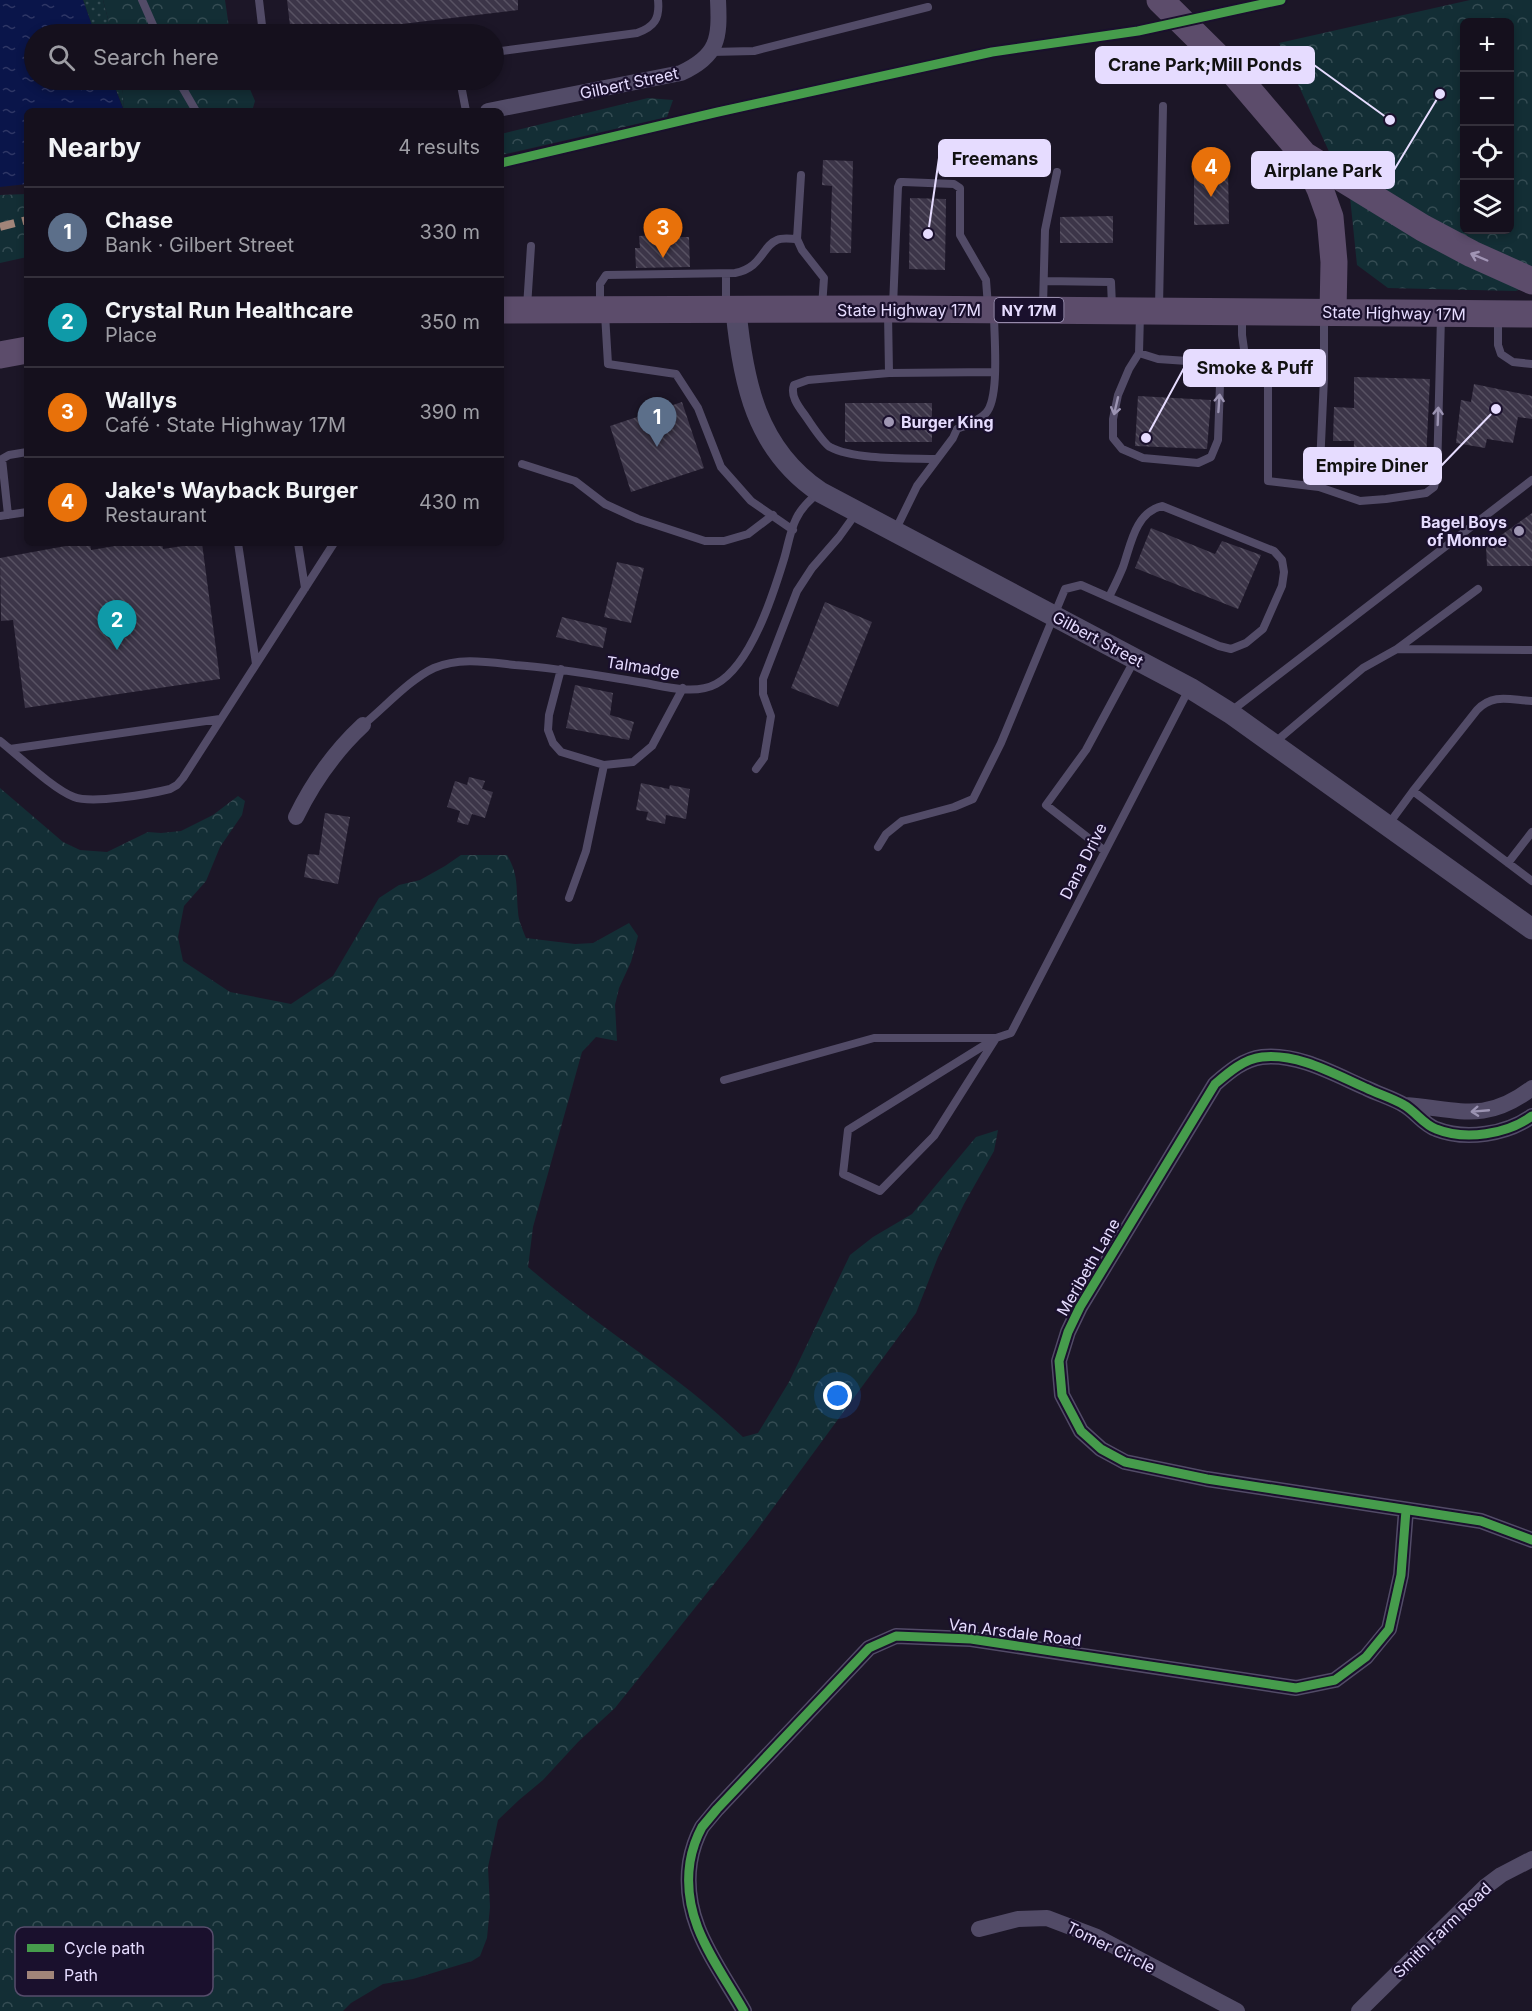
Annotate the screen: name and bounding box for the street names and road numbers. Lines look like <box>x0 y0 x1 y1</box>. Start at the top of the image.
street label: Gilbert Street <box>578 63 680 103</box>
road number: NY 17M <box>994 298 1064 322</box>
street label: State Highway 17M <box>837 300 981 320</box>
street label: State Highway 17M <box>1322 302 1466 324</box>
street label: Gilbert Street <box>1049 607 1147 671</box>
street label: Talmadge <box>605 651 681 683</box>
street label: Dana Drive <box>1055 819 1111 903</box>
street label: Meribeth Lane <box>1052 1215 1124 1319</box>
street label: Van Arsdale Road <box>947 1614 1083 1650</box>
street label: Smith Farm Road <box>1389 1878 1495 1982</box>
street label: Tomer Circle <box>1063 1917 1159 1977</box>

